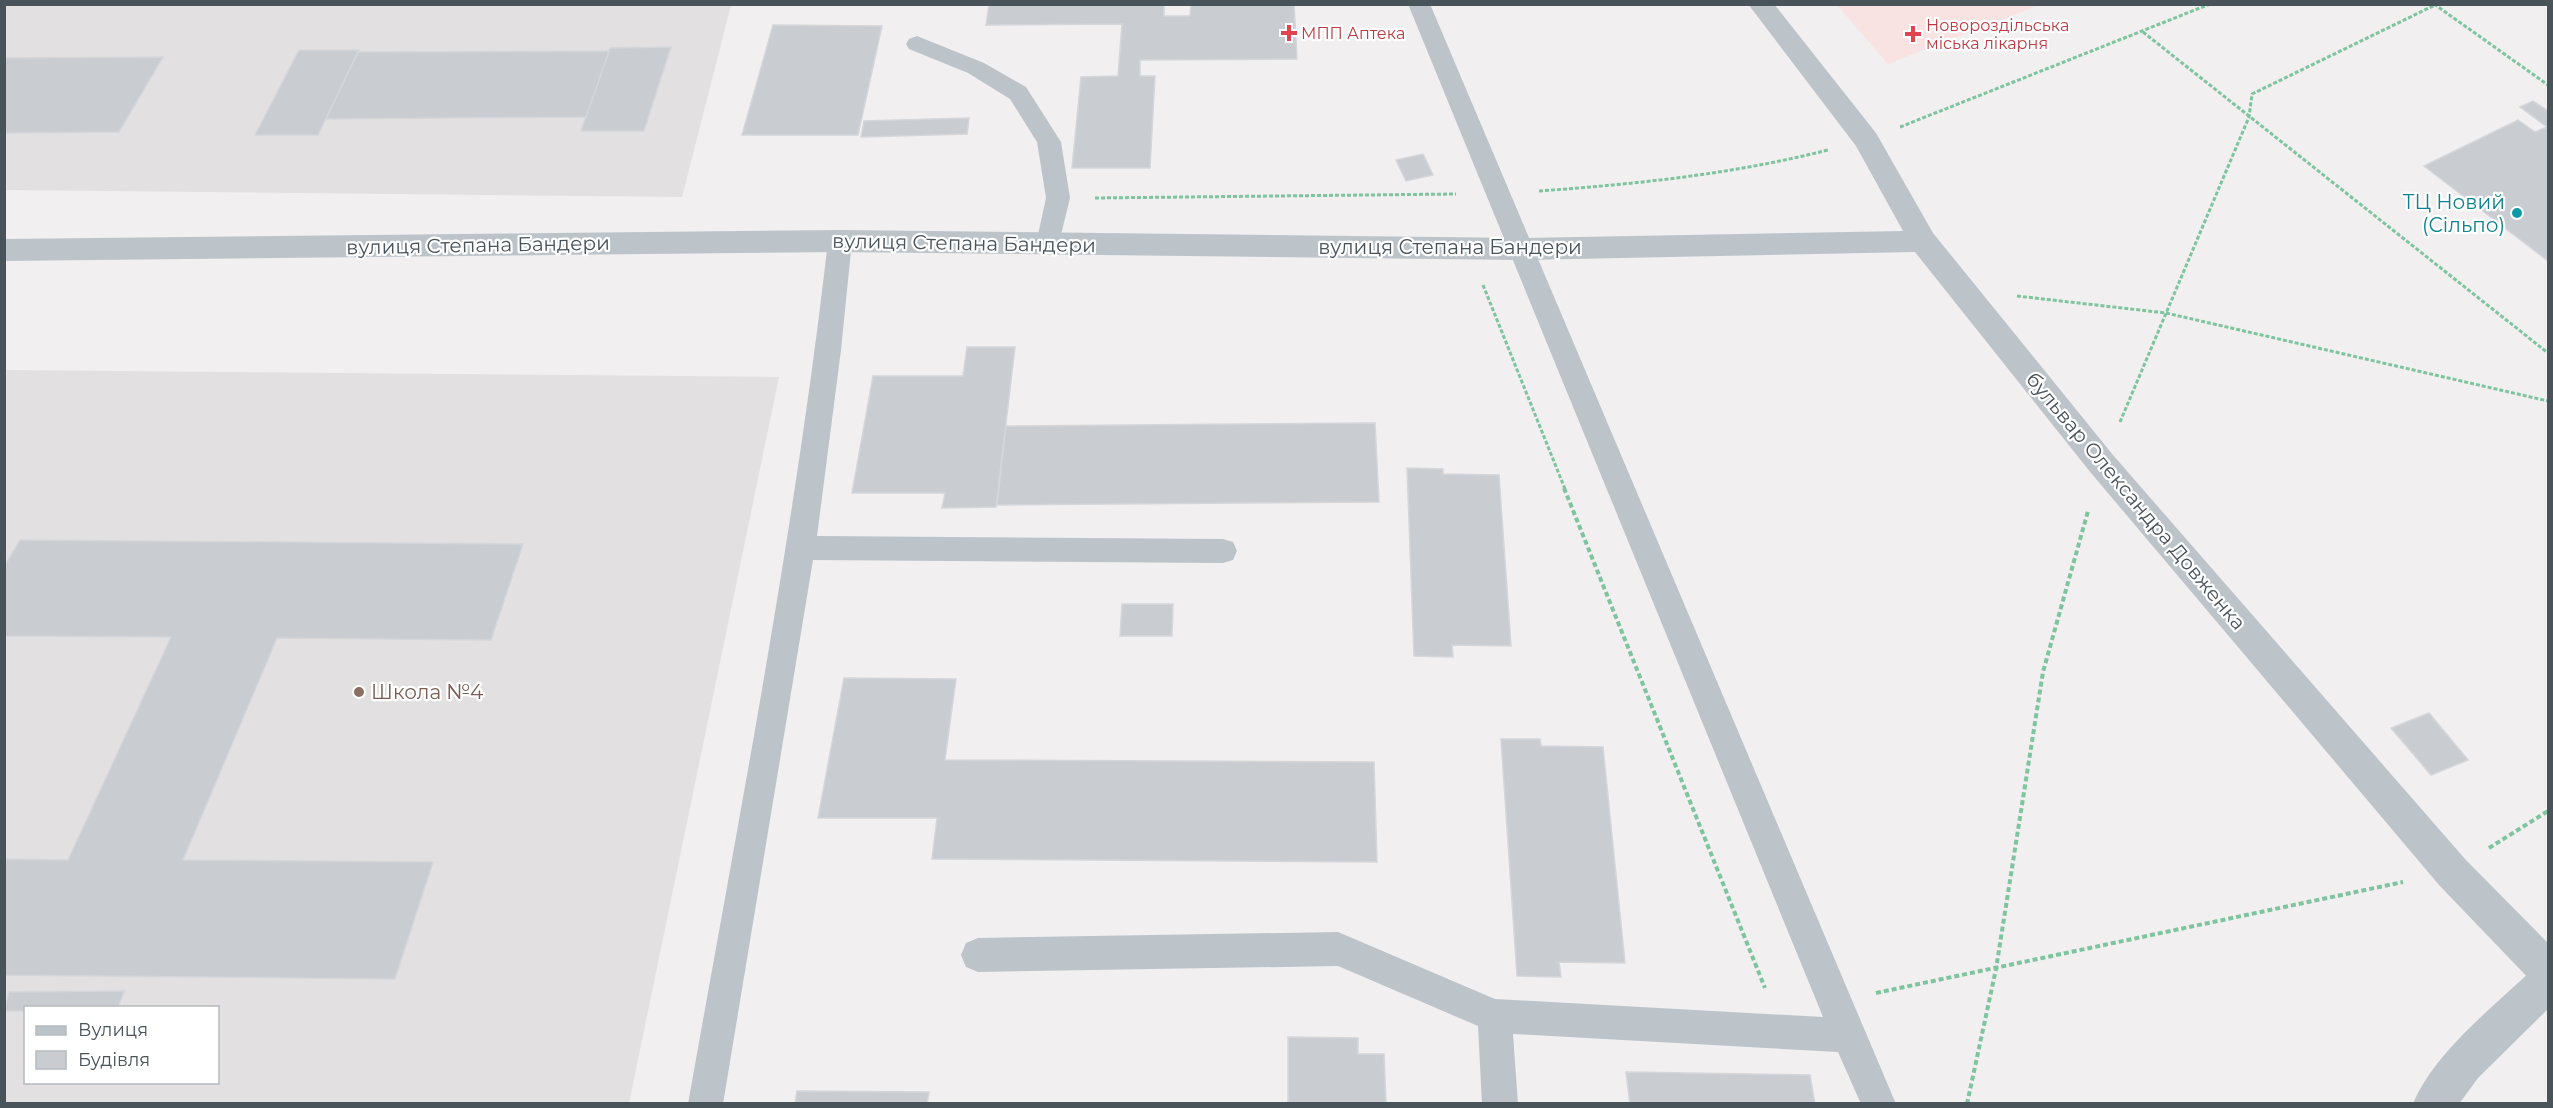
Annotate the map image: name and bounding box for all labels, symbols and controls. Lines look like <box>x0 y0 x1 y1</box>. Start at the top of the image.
place label: Новороздільська міська лікарня <box>1926 16 2069 53</box>
place label: МПП Аптека <box>1301 24 1405 43</box>
marker: Новороздільська міська лікарня <box>1904 25 1922 43</box>
marker: МПП Аптека <box>1282 26 1296 40</box>
place label: ТЦ Новий (Сільпо) <box>2403 190 2505 237</box>
marker: ТЦ Новий (Сільпо) <box>2510 206 2524 220</box>
street label: вулиця Степана Бандери <box>832 229 1096 257</box>
street label: вулиця Степана Бандери <box>346 231 610 259</box>
street label: вулиця Степана Бандери <box>1318 235 1582 259</box>
street label: бульвар Олександра Довженка <box>2021 367 2251 635</box>
place label: Школа №4 <box>371 680 483 704</box>
marker: Школа №4 <box>352 685 366 699</box>
legend <box>24 1006 219 1084</box>
text: Вулиця <box>78 1019 148 1041</box>
text: Будівля <box>78 1049 150 1071</box>

